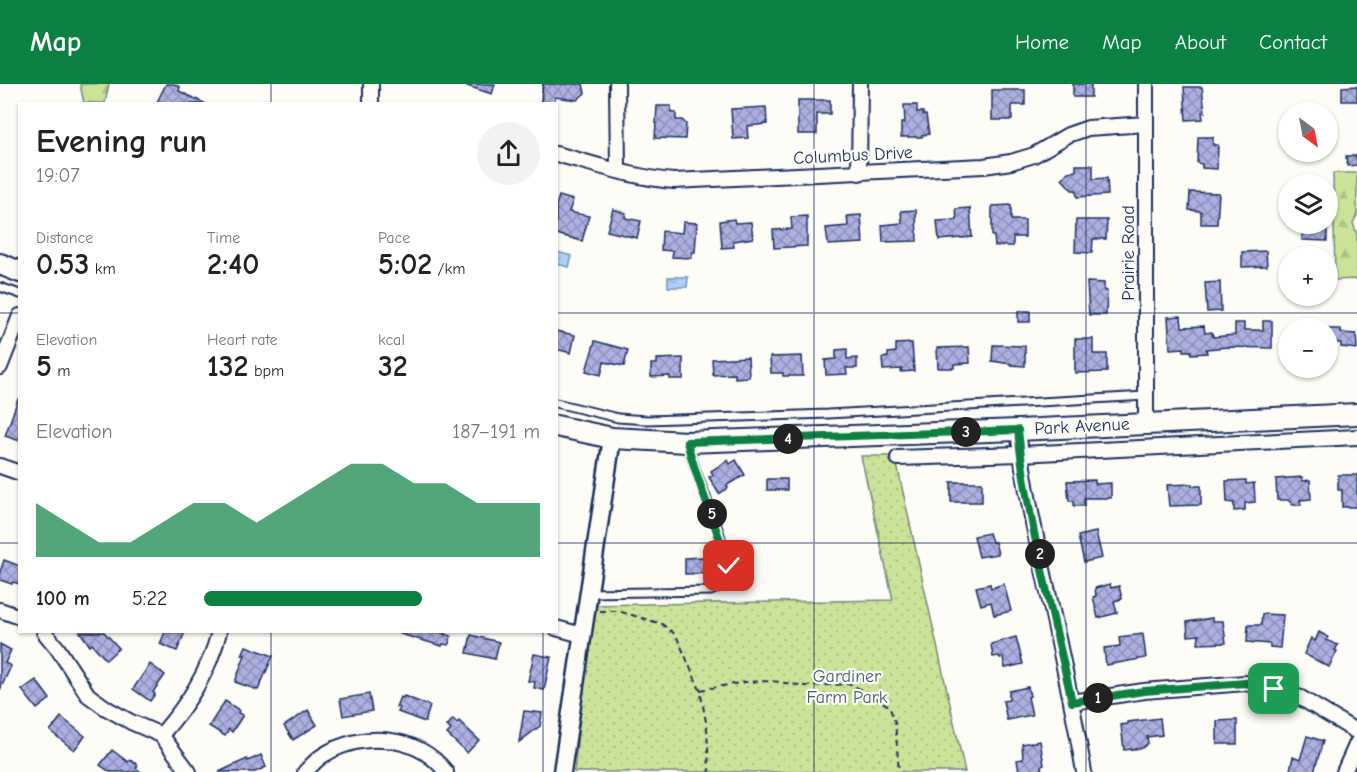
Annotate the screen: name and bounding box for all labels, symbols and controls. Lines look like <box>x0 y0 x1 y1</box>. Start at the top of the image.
text: Map <box>30 26 81 58</box>
text: Home <box>1015 30 1069 54</box>
text: Map <box>1102 30 1142 54</box>
text: About <box>1175 30 1226 54</box>
text: Contact <box>1259 30 1327 54</box>
north arrow <box>1278 102 1338 162</box>
map controls <box>1278 102 1338 378</box>
text: Evening run <box>36 122 207 160</box>
button: share <box>477 122 540 185</box>
street label: Columbus Drive <box>793 142 913 169</box>
text: 19:07 <box>36 164 80 187</box>
button: layers <box>1278 174 1338 234</box>
street label: Prairie Road <box>1118 205 1139 301</box>
text: Distance <box>36 229 93 247</box>
text: Time <box>207 229 240 247</box>
text: Pace <box>378 229 410 247</box>
button: + <box>1278 246 1338 306</box>
text: 0.53 <box>36 247 89 282</box>
text: 2:40 <box>207 247 259 282</box>
text: 5:02 <box>378 247 432 282</box>
text: km <box>89 260 116 278</box>
text: /km <box>432 260 466 278</box>
button: − <box>1278 318 1338 378</box>
text: Elevation <box>36 331 97 349</box>
text: Heart rate <box>207 331 278 349</box>
text: kcal <box>378 331 405 349</box>
text: 5 <box>36 349 52 384</box>
text: 132 <box>207 349 249 384</box>
text: 32 <box>378 349 408 384</box>
text: m <box>52 362 71 380</box>
text: bpm <box>249 362 284 380</box>
street label: Park Avenue <box>1034 414 1130 439</box>
pin: 3 <box>951 417 981 447</box>
text: Elevation <box>36 420 113 443</box>
text: 187–191 m <box>452 420 540 443</box>
text: 3 <box>962 423 970 441</box>
pin: 4 <box>773 424 803 454</box>
text: 4 <box>784 430 792 448</box>
pin: 5 <box>697 499 727 529</box>
text: 5 <box>708 505 716 523</box>
pin: 2 <box>1025 539 1055 569</box>
pin <box>703 540 754 591</box>
text: 2 <box>1036 545 1044 563</box>
icon: check <box>712 549 745 582</box>
text: 100 m <box>36 587 90 610</box>
text: 5:22 <box>132 587 167 610</box>
pin <box>1248 663 1299 714</box>
park label: Gardiner Farm Park <box>806 666 888 708</box>
icon: arrive <box>1257 672 1290 705</box>
pin: 1 <box>1083 683 1113 713</box>
text: 1 <box>1095 689 1101 707</box>

